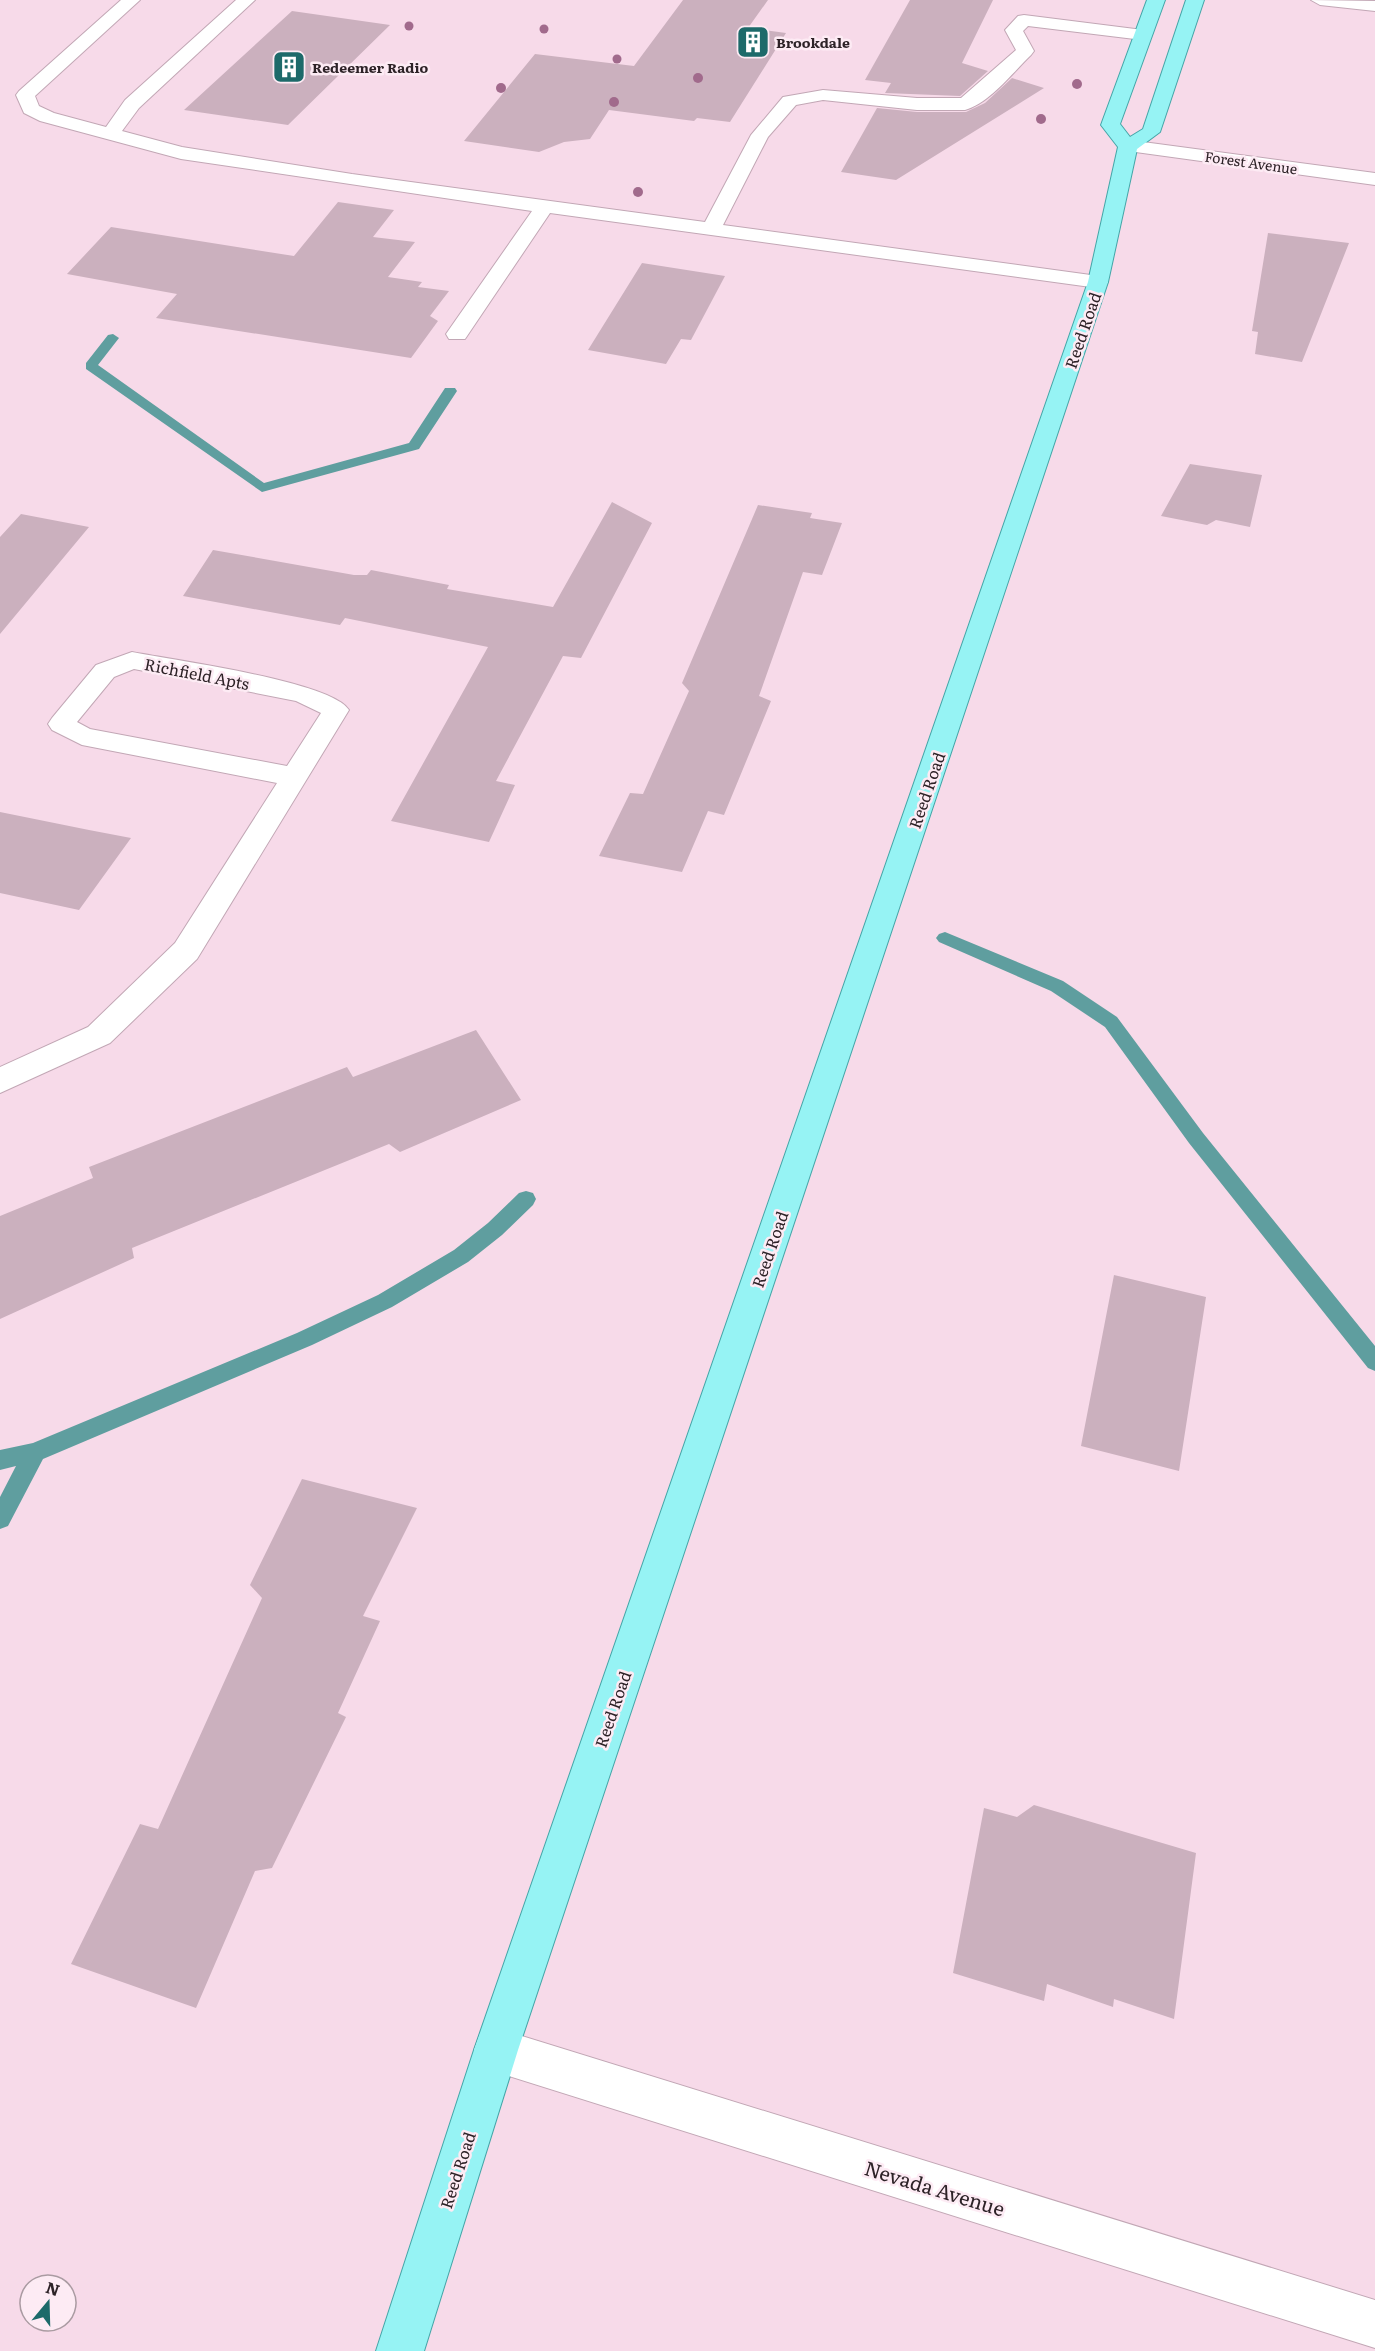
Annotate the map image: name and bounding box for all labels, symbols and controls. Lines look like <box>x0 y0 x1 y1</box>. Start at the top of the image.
building icon: Brookdale <box>735 24 771 60</box>
place label: Brookdale <box>776 32 850 52</box>
building icon: Redeemer Radio <box>271 49 307 85</box>
place label: Redeemer Radio <box>312 57 429 77</box>
street label: Forest Avenue <box>1203 146 1299 178</box>
street label: Reed Road <box>1058 288 1106 372</box>
street label: Richfield Apts <box>143 651 251 695</box>
street label: Reed Road <box>902 748 950 832</box>
street label: Reed Road <box>745 1207 793 1291</box>
street label: Reed Road <box>588 1667 636 1751</box>
street label: Reed Road <box>433 2128 481 2212</box>
street label: Nevada Avenue <box>861 2151 1009 2223</box>
north arrow <box>18 2273 78 2333</box>
text: N <box>43 2274 63 2301</box>

